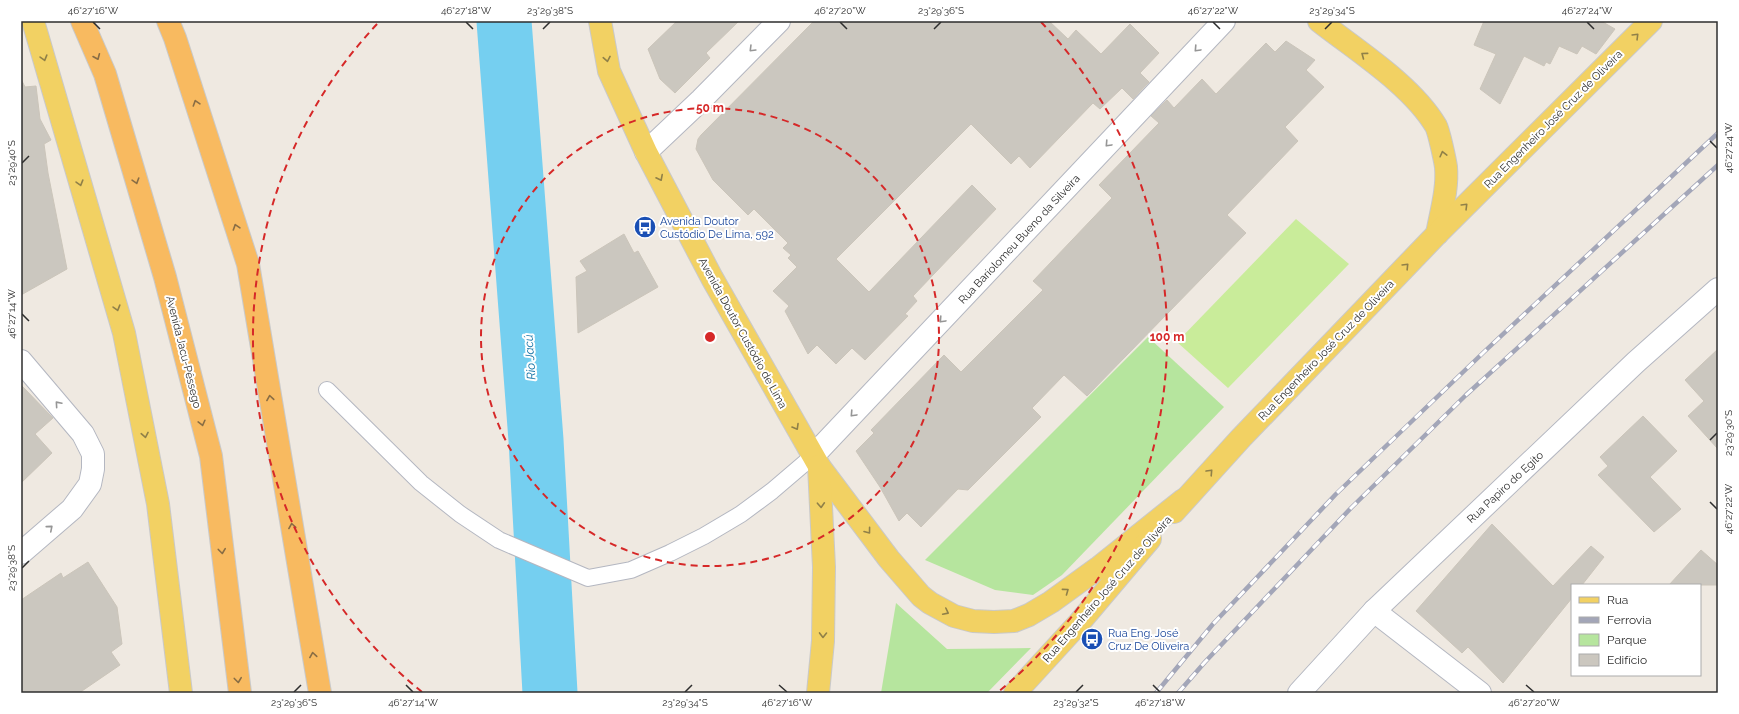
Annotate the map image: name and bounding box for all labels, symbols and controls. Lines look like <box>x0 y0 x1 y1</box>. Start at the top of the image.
text: 46°27'16"W <box>68 5 119 16</box>
text: 46°27'18"W <box>441 5 492 16</box>
text: 23°29'38"S <box>527 5 573 16</box>
text: 46°27'20"W <box>814 5 866 16</box>
text: 23°29'36"S <box>918 5 964 16</box>
text: 46°27'22"W <box>1188 5 1239 16</box>
text: 23°29'34"S <box>1309 5 1355 16</box>
text: 46°27'24"W <box>1562 5 1613 16</box>
one-way arrow <box>1631 33 1639 41</box>
one-way arrow <box>749 44 756 52</box>
one-way arrow <box>1195 44 1202 52</box>
street label: Rua Engenheiro José Cruz de Oliveira <box>1482 48 1625 191</box>
one-way arrow <box>93 53 101 60</box>
one-way arrow <box>1361 53 1368 60</box>
one-way arrow <box>39 55 48 62</box>
one-way arrow <box>602 56 611 62</box>
one-way arrow <box>192 100 201 107</box>
text: 50 m <box>696 101 724 115</box>
text: 46°27'24"W <box>1723 122 1734 173</box>
one-way arrow <box>1105 139 1113 147</box>
text: 23°29'40"S <box>6 140 17 186</box>
one-way arrow <box>1439 151 1447 157</box>
street label: Rua Bariolomeu Bueno da Silveira <box>956 172 1083 307</box>
one-way arrow <box>655 174 662 181</box>
one-way arrow <box>131 177 140 184</box>
one-way arrow <box>75 179 84 186</box>
one-way arrow <box>1460 203 1467 211</box>
bus stop icon: Avenida Doutor Custódio De Lima, 592 <box>632 214 658 240</box>
place label: Avenida Doutor Custódio De Lima, 592 <box>660 215 774 241</box>
one-way arrow <box>232 223 240 230</box>
street label: Avenida Doutor Custódio de Lima <box>696 256 790 411</box>
one-way arrow <box>1401 263 1409 271</box>
street label: Rua Engenheiro José Cruz de Oliveira <box>1256 278 1397 423</box>
text: 46°27'14"W <box>6 289 17 339</box>
street label: Avenida Jacu-Pêssego <box>163 295 204 410</box>
one-way arrow <box>112 304 121 311</box>
one-way arrow <box>939 315 947 323</box>
centre of rings <box>703 330 717 344</box>
text: 100 m <box>1150 330 1184 344</box>
water label: Rio Jacú <box>521 334 539 380</box>
one-way arrow <box>267 395 275 401</box>
one-way arrow <box>56 402 63 409</box>
one-way arrow <box>851 410 858 417</box>
text: 23°29'30"S <box>1723 410 1734 456</box>
one-way arrow <box>197 419 206 426</box>
one-way arrow <box>792 423 799 430</box>
one-way arrow <box>140 432 148 438</box>
street label: Rua Papiro do Egito <box>1465 448 1546 526</box>
one-way arrow <box>1205 469 1213 477</box>
text: 46°27'22"W <box>1723 483 1734 534</box>
one-way arrow <box>817 502 825 508</box>
street label: Rua Engenheiro José Cruz de Oliveira <box>1040 513 1175 665</box>
one-way arrow <box>288 523 297 529</box>
one-way arrow <box>46 525 53 532</box>
one-way arrow <box>863 526 870 533</box>
text: 23°29'38"S <box>6 545 17 591</box>
one-way arrow <box>217 548 226 554</box>
legend <box>1571 584 1701 676</box>
one-way arrow <box>1061 589 1068 596</box>
text: Rua <box>1607 593 1628 607</box>
one-way arrow <box>941 607 949 614</box>
text: Ferrovia <box>1607 613 1651 627</box>
bus stop icon: Rua Eng. José Cruz De Oliveira <box>1079 626 1105 652</box>
place label: Rua Eng. José Cruz De Oliveira <box>1108 627 1189 653</box>
one-way arrow <box>819 632 827 638</box>
text: Parque <box>1607 633 1647 647</box>
one-way arrow <box>309 651 318 658</box>
text: Edifício <box>1607 653 1647 667</box>
one-way arrow <box>233 677 242 683</box>
text: 23°29'36"S <box>271 697 317 708</box>
text: 46°27'14"W <box>388 697 438 708</box>
text: 23°29'34"S <box>662 697 708 708</box>
text: 46°27'16"W <box>762 697 813 708</box>
text: 23°29'32"S <box>1053 697 1099 708</box>
text: 46°27'18"W <box>1135 697 1186 708</box>
text: 46°27'20"W <box>1508 697 1560 708</box>

